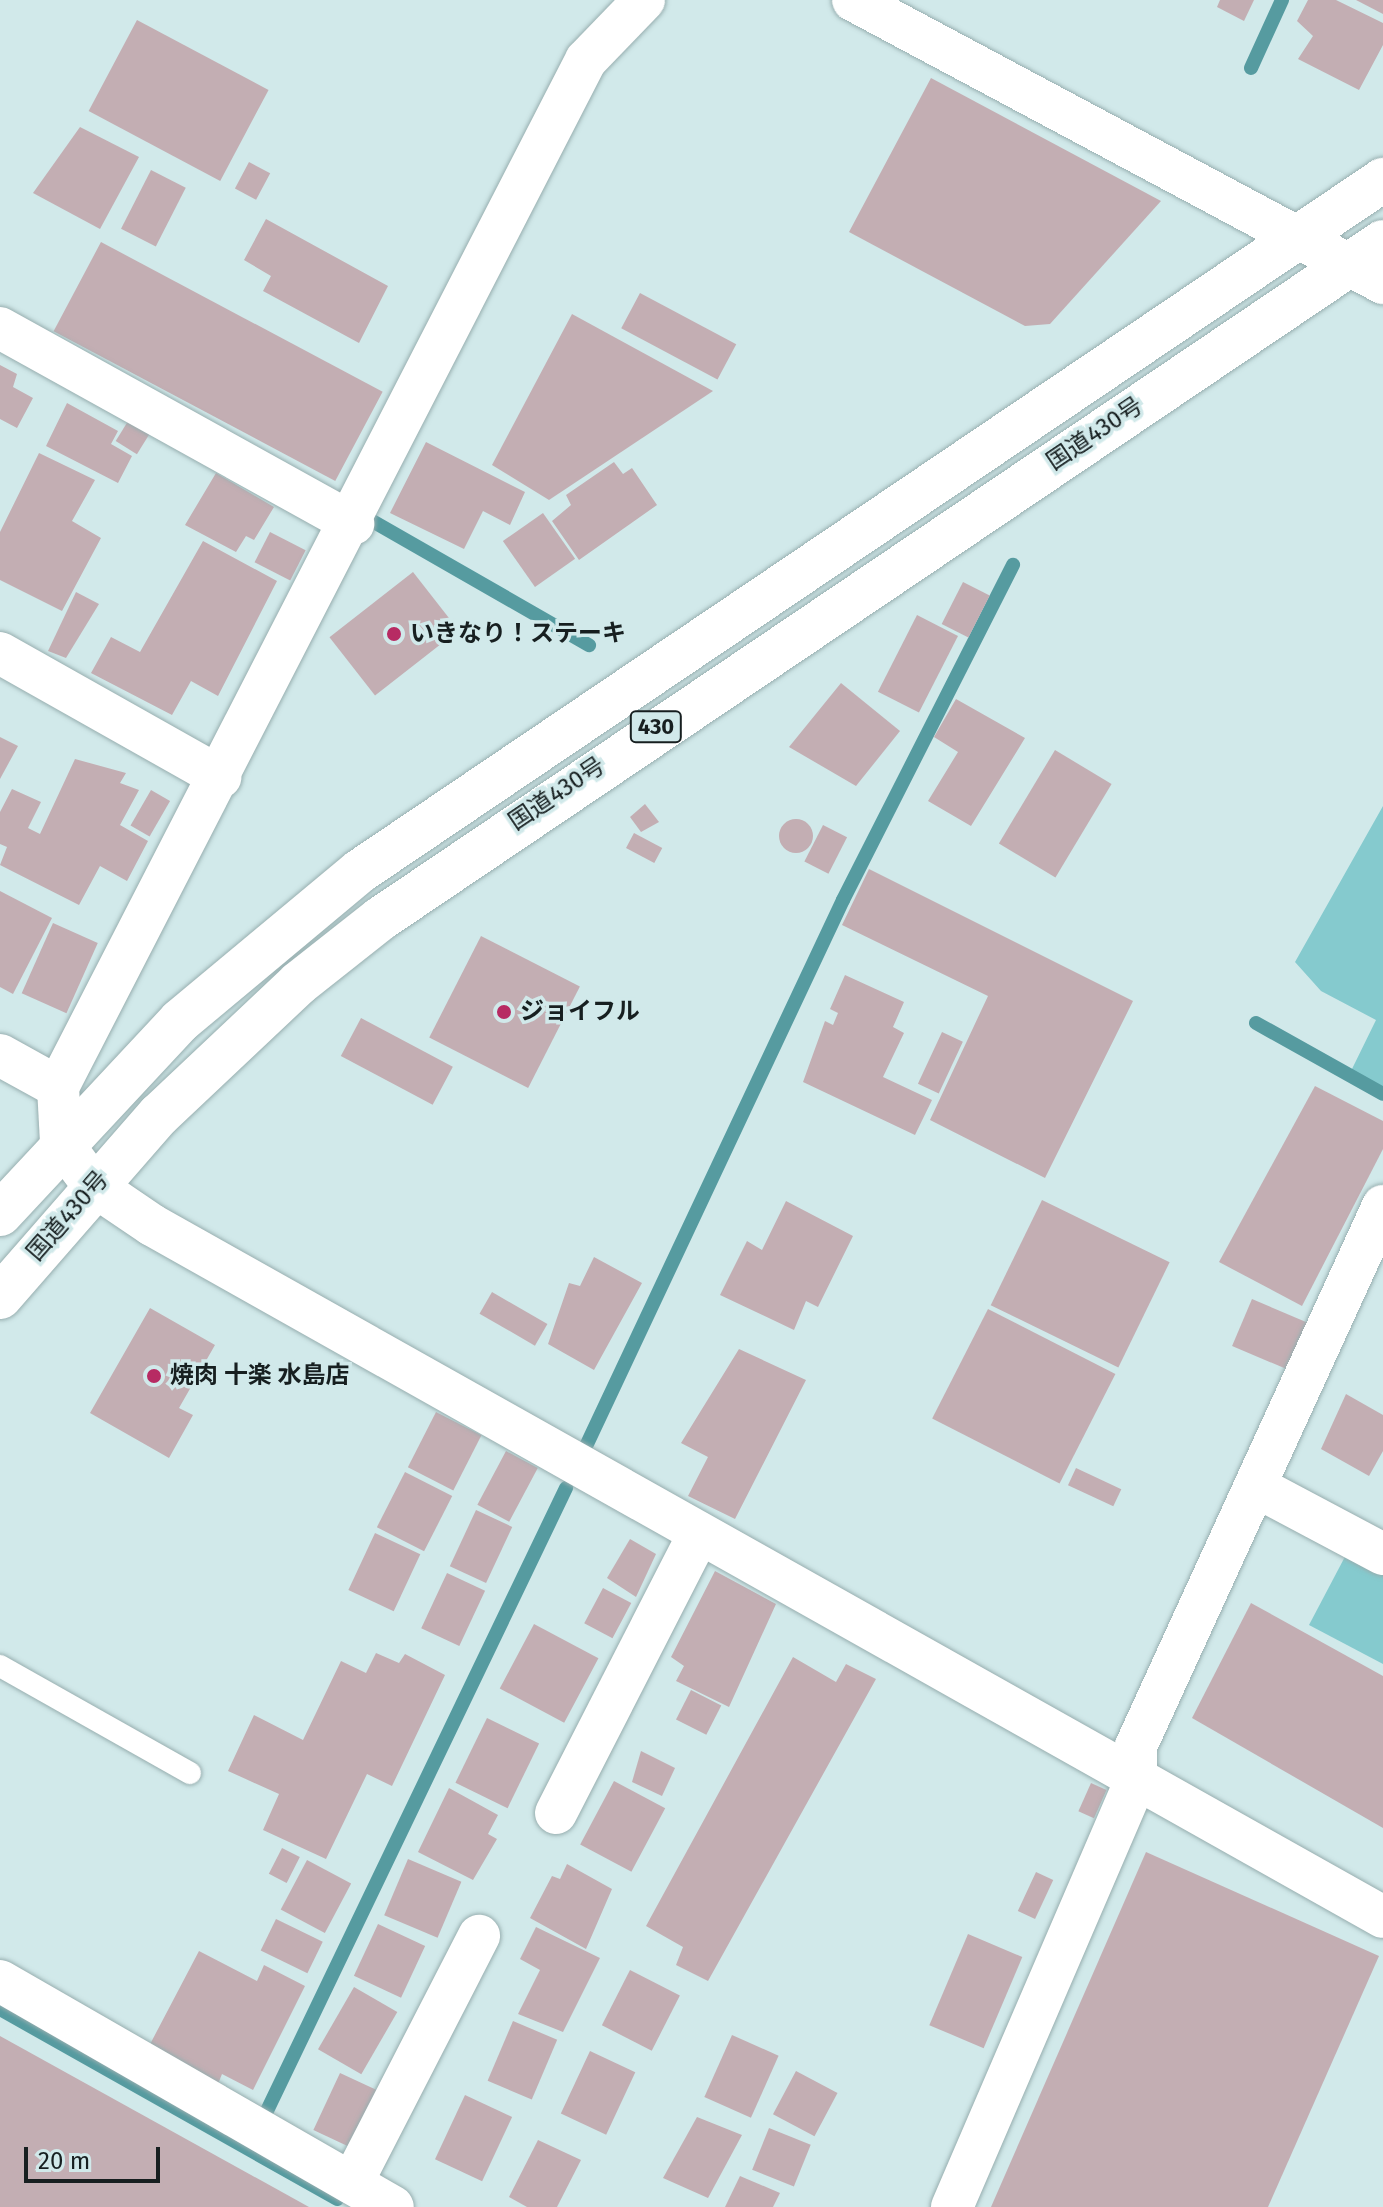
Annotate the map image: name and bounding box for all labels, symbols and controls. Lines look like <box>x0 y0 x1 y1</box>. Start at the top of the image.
street label: 国道430号 <box>1041 391 1149 477</box>
place label: いきなり！ステーキ <box>410 620 626 648</box>
marker: いきなり！ステーキ <box>385 625 403 643</box>
road number: 430 <box>628 709 684 745</box>
street label: 国道430号 <box>503 751 611 837</box>
place label: ジョイフル <box>520 998 640 1026</box>
marker: ジョイフル <box>495 1003 513 1021</box>
street label: 国道430号 <box>21 1165 115 1267</box>
place label: 焼肉 十楽 水島店 <box>170 1362 349 1390</box>
marker: 焼肉 十楽 水島店 <box>145 1367 163 1385</box>
scale bar <box>28 2131 164 2181</box>
text: 20 m <box>38 2147 90 2175</box>

